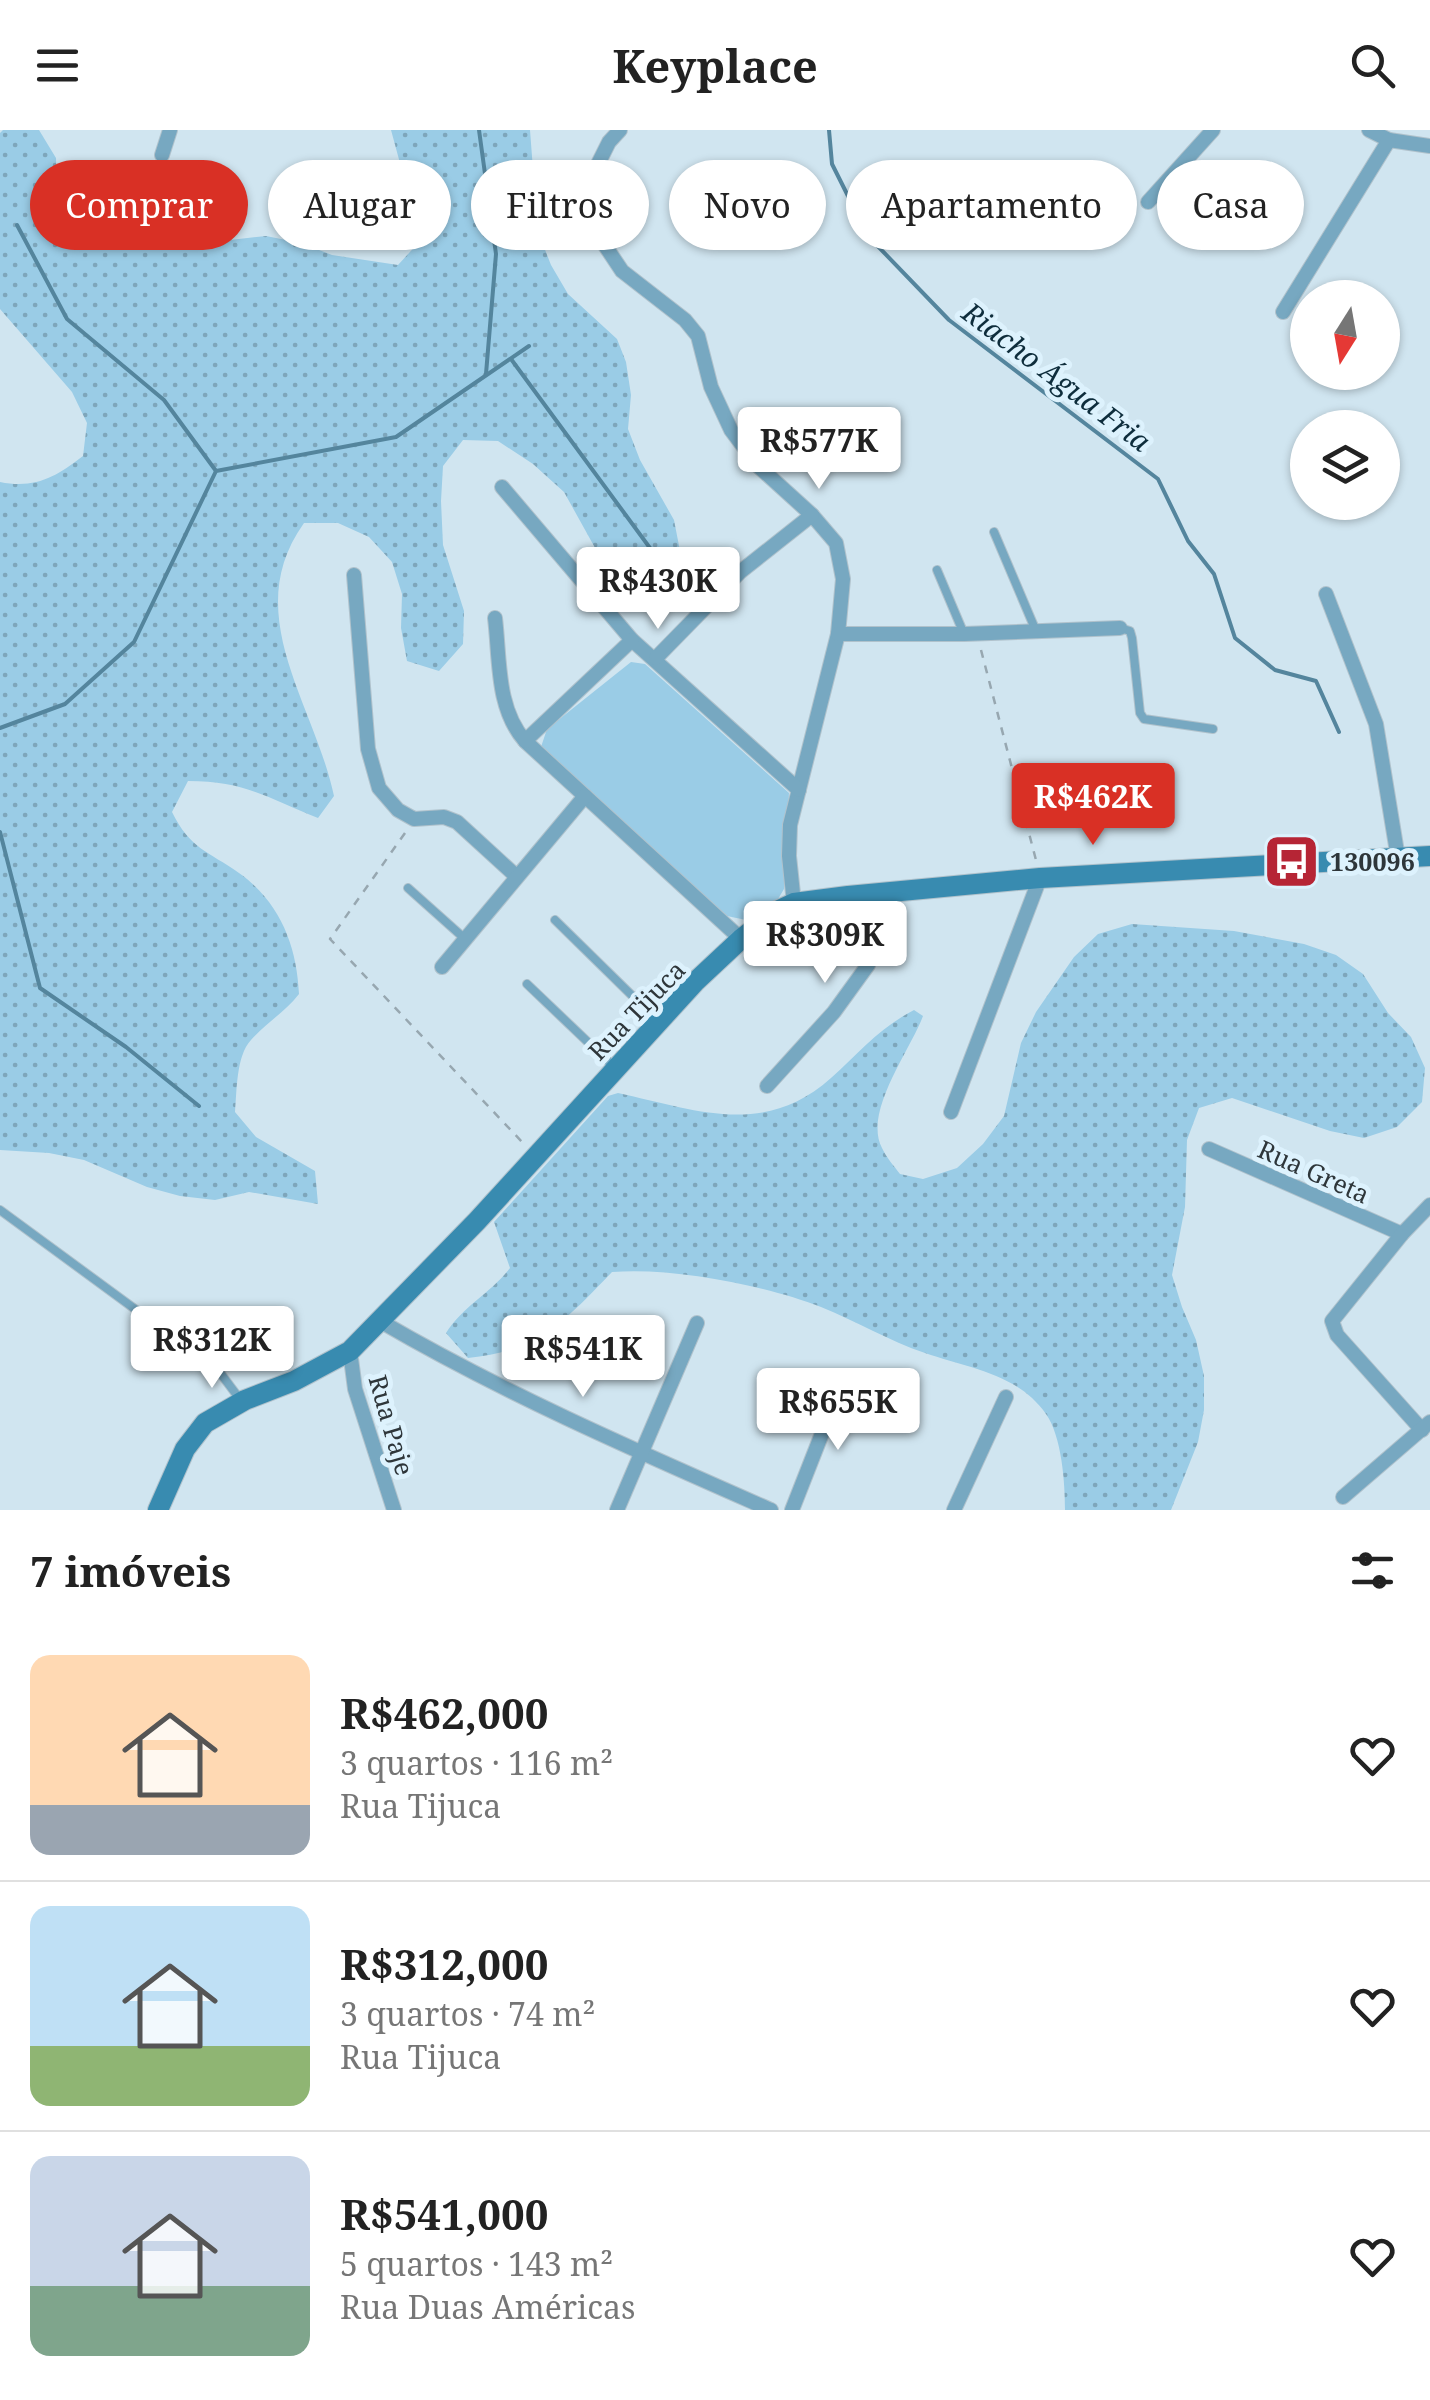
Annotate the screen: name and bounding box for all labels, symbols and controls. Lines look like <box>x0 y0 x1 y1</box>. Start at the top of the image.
text: Keyplace <box>612 35 818 96</box>
icon: menu <box>30 38 85 93</box>
icon: search <box>1345 38 1400 93</box>
chip: Comprar <box>30 160 248 250</box>
chip: Alugar <box>268 160 451 250</box>
chip: Filtros <box>471 160 649 250</box>
chip: Novo <box>669 160 826 250</box>
chip: Apartamento <box>846 160 1137 250</box>
chip: Casa <box>1157 160 1304 250</box>
north arrow <box>1290 280 1400 390</box>
map controls <box>1290 280 1400 520</box>
water label: Riacho Água Fria <box>954 292 1159 460</box>
pin: R$577K <box>738 407 900 492</box>
button: layers <box>1290 410 1400 520</box>
text: R$577K <box>760 418 878 461</box>
pin: R$430K <box>577 547 739 632</box>
text: R$430K <box>599 558 717 601</box>
pin: R$462K <box>1012 763 1174 848</box>
text: R$462K <box>1034 774 1152 817</box>
bus stop icon: 130096 <box>1261 831 1321 891</box>
place label: 130096 <box>1330 844 1415 878</box>
pin: R$309K <box>744 901 906 986</box>
text: R$309K <box>766 912 884 955</box>
street label: Rua Tijuca <box>580 953 692 1067</box>
street label: Rua Greta <box>1253 1131 1375 1211</box>
pin: R$312K <box>131 1306 293 1391</box>
pin: R$541K <box>502 1315 664 1400</box>
text: R$312K <box>153 1317 271 1360</box>
text: R$541K <box>524 1326 642 1369</box>
pin: R$655K <box>757 1368 919 1453</box>
street label: Rua Paje <box>361 1371 423 1479</box>
text: R$655K <box>779 1379 897 1422</box>
text: 7 imóveis <box>30 1542 231 1599</box>
icon: filters <box>1345 1543 1400 1598</box>
text: R$462,000 <box>340 1684 548 1741</box>
icon: home <box>110 1695 230 1815</box>
icon: heart <box>1345 1728 1400 1783</box>
text: 3 quartos · 116 m² <box>340 1741 613 1784</box>
text: Rua Tijuca <box>340 1784 501 1827</box>
text: R$312,000 <box>340 1935 548 1992</box>
icon: home <box>110 1946 230 2066</box>
icon: heart <box>1345 1979 1400 2034</box>
text: 3 quartos · 74 m² <box>340 1992 595 2035</box>
text: Rua Tijuca <box>340 2035 501 2078</box>
text: R$541,000 <box>340 2185 548 2242</box>
icon: home <box>110 2196 230 2316</box>
icon: heart <box>1345 2229 1400 2284</box>
text: 5 quartos · 143 m² <box>340 2242 613 2285</box>
text: Rua Duas Américas <box>340 2285 635 2328</box>

